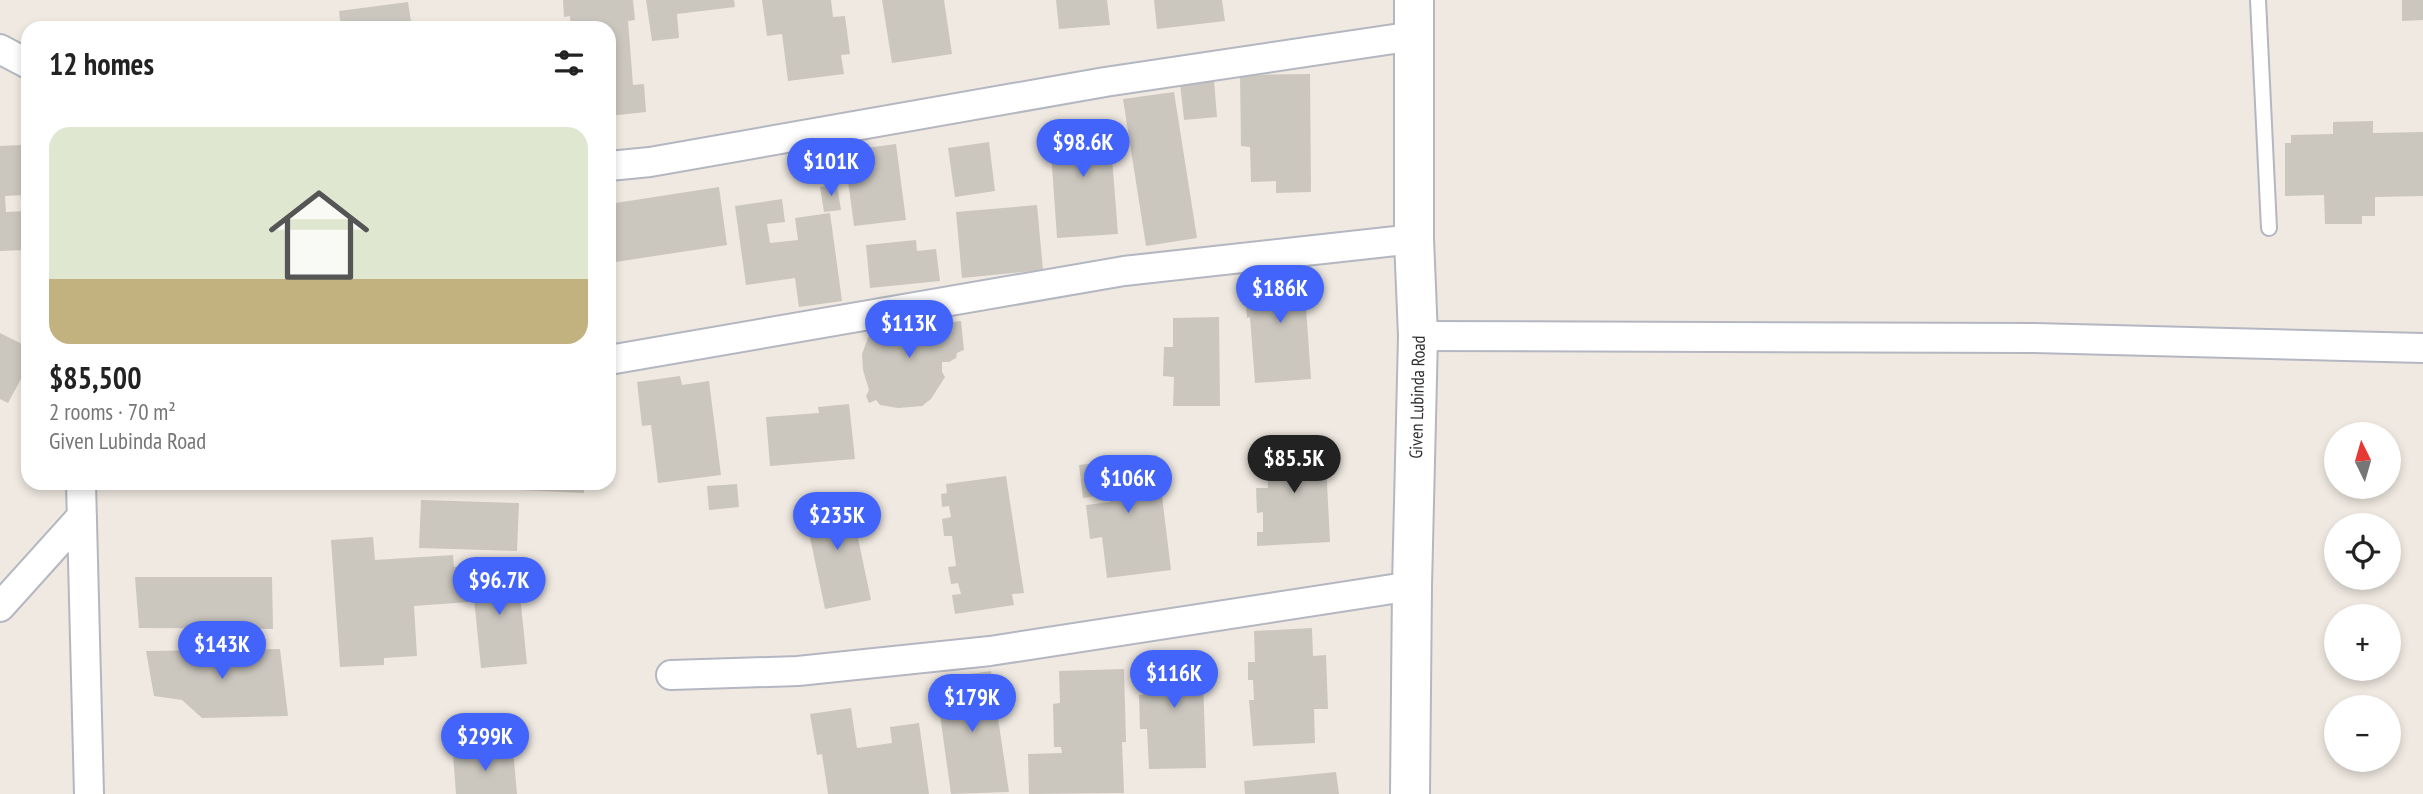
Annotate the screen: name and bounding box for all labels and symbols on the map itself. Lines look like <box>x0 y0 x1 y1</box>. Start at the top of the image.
pin: $98.6K <box>1026 120 1140 179</box>
pin: $101K <box>782 138 880 198</box>
pin: $186K <box>1231 266 1329 325</box>
pin: $113K <box>860 300 958 360</box>
street label: Given Lubinda Road <box>1404 335 1430 459</box>
north arrow <box>2324 422 2401 499</box>
pin: $85.5K <box>1237 435 1351 495</box>
pin: $106K <box>1079 456 1177 515</box>
pin: $235K <box>788 492 886 552</box>
pin: $96.7K <box>442 558 556 617</box>
pin: $143K <box>173 622 271 681</box>
pin: $116K <box>1125 650 1223 710</box>
pin: $179K <box>923 674 1021 734</box>
pin: $299K <box>436 714 534 773</box>

